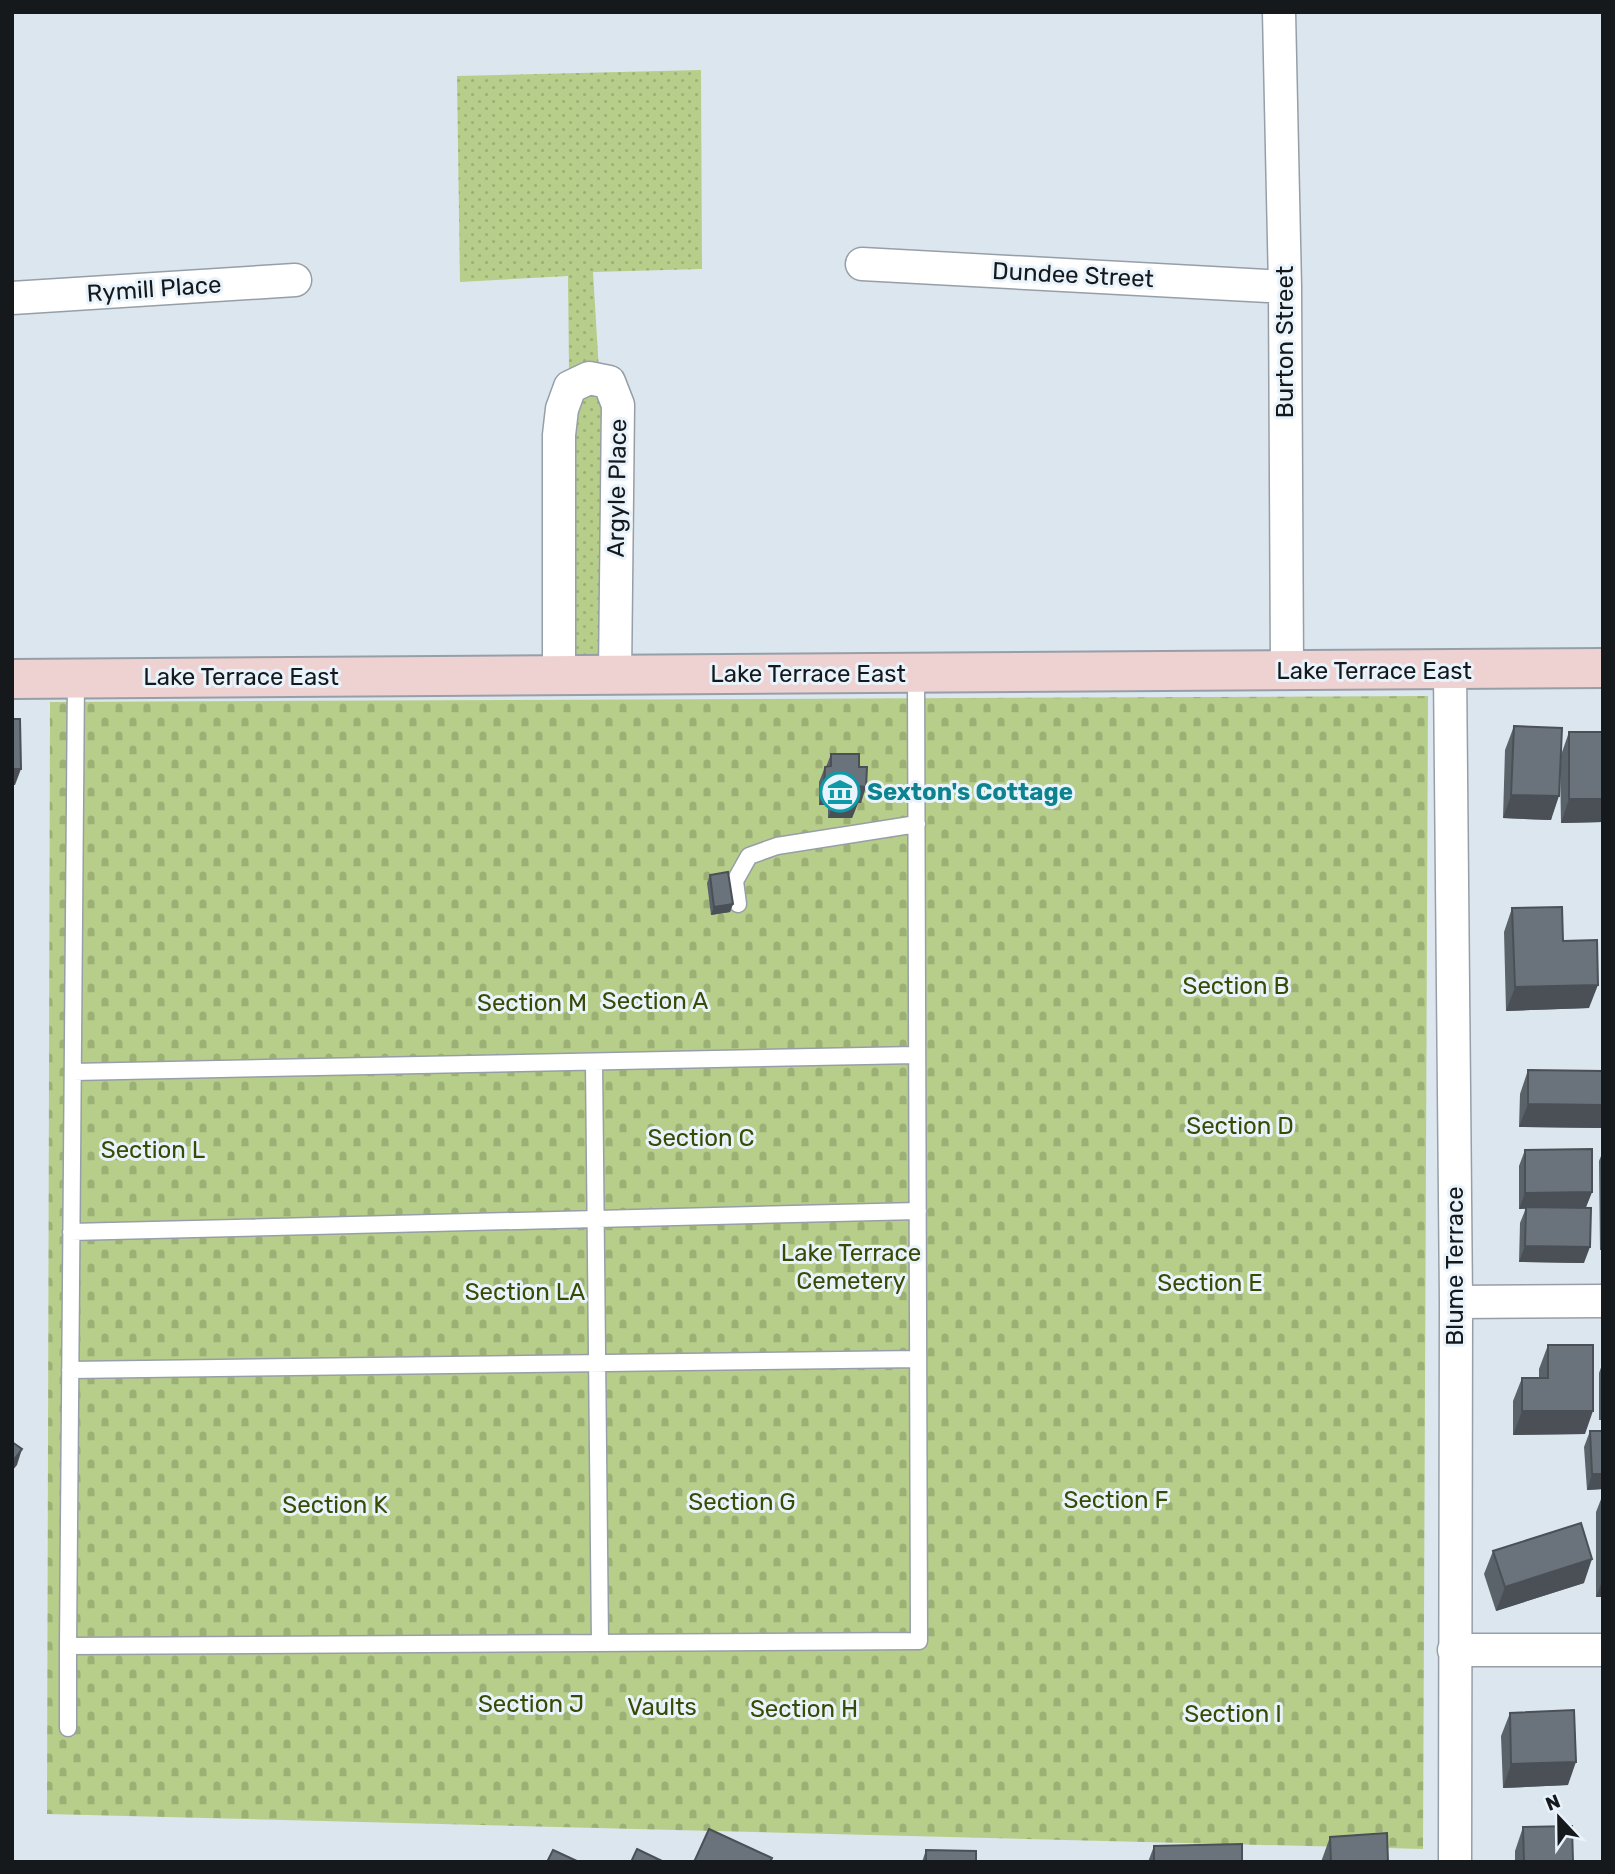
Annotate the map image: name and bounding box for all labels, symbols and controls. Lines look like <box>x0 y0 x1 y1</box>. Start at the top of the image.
street label: Dundee Street <box>991 257 1155 293</box>
street label: Burton Street <box>1271 266 1299 418</box>
street label: Rymill Place <box>86 270 222 308</box>
street label: Argyle Place <box>602 418 632 558</box>
street label: Lake Terrace East <box>1276 657 1472 685</box>
street label: Lake Terrace East <box>710 660 906 688</box>
street label: Lake Terrace East <box>143 663 339 691</box>
museum icon: Sexton's Cottage <box>819 771 861 813</box>
place label: Sexton's Cottage <box>867 778 1073 806</box>
park label: Section B <box>1182 972 1290 1000</box>
park label: Section A <box>602 987 708 1015</box>
park label: Section M <box>477 989 587 1017</box>
park label: Section D <box>1186 1112 1294 1140</box>
park label: Section C <box>648 1124 755 1152</box>
park label: Section L <box>101 1136 206 1164</box>
street label: Blume Terrace <box>1441 1186 1469 1346</box>
park label: Lake Terrace Cemetery <box>781 1239 921 1295</box>
park label: Section E <box>1157 1269 1263 1297</box>
park label: Section LA <box>465 1278 585 1306</box>
park label: Section F <box>1063 1486 1169 1514</box>
park label: Section G <box>688 1488 796 1516</box>
park label: Section K <box>282 1491 388 1519</box>
park label: Section J <box>478 1690 584 1718</box>
park label: Vaults <box>627 1693 697 1721</box>
park label: Section H <box>750 1695 858 1723</box>
park label: Section I <box>1184 1700 1282 1728</box>
north arrow <box>1524 1783 1594 1853</box>
text: N <box>1542 1789 1563 1816</box>

